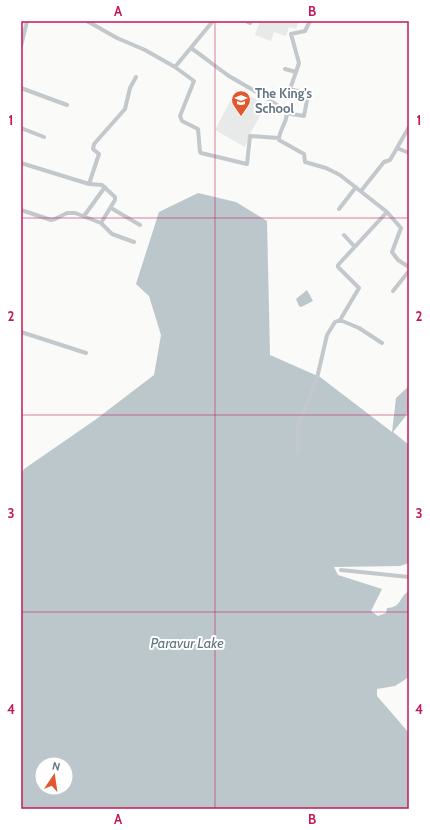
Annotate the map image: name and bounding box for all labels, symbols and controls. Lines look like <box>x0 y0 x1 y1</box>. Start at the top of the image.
text: A <box>114 3 123 19</box>
text: B <box>308 3 316 19</box>
place label: The King's School <box>255 85 312 116</box>
school or university icon: The King's School <box>230 89 252 117</box>
text: 1 <box>9 112 13 128</box>
text: 1 <box>417 112 421 128</box>
text: 2 <box>8 308 15 324</box>
text: 2 <box>416 308 423 324</box>
text: 3 <box>7 505 15 521</box>
text: 3 <box>415 505 423 521</box>
water label: Paravur Lake <box>150 634 224 652</box>
text: 4 <box>7 701 15 717</box>
text: 4 <box>415 701 423 717</box>
north arrow <box>34 756 74 796</box>
text: N <box>51 759 62 774</box>
text: A <box>114 811 123 827</box>
text: B <box>308 811 316 827</box>

